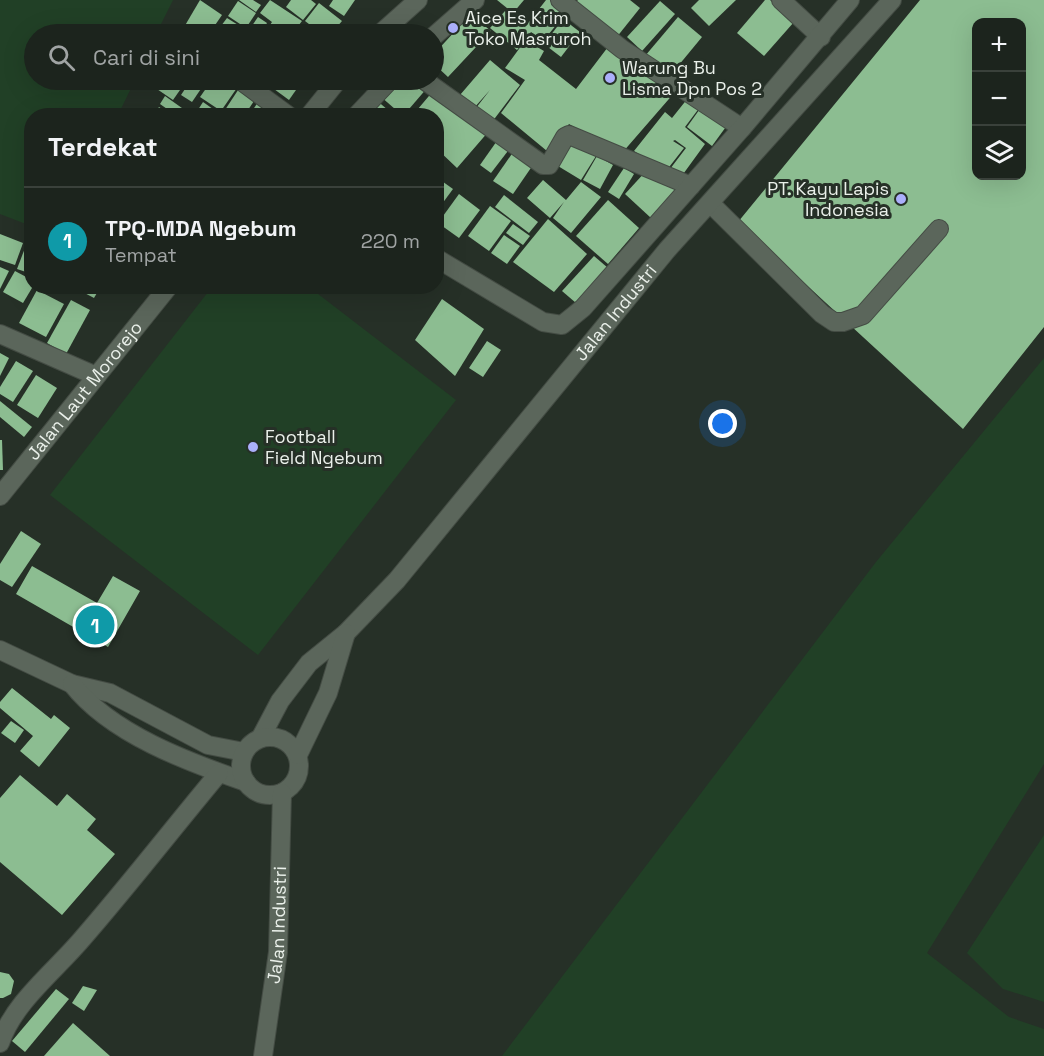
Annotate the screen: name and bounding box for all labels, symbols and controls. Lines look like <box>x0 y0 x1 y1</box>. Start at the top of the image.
place label: Aice Es Krim Toko Masruroh <box>465 6 592 50</box>
map controls <box>972 18 1026 180</box>
button: + <box>972 18 1026 72</box>
marker: Aice Es Krim Toko Masruroh <box>446 21 460 35</box>
search box <box>24 24 444 90</box>
icon: search <box>45 41 78 74</box>
text: Cari di sini <box>93 43 200 71</box>
place label: Warung Bu Lisma Dpn Pos 2 <box>622 56 762 100</box>
marker: Warung Bu Lisma Dpn Pos 2 <box>603 71 617 85</box>
button: − <box>972 72 1026 126</box>
button: layers <box>972 126 1026 180</box>
text: Terdekat <box>48 130 158 164</box>
place label: PT. Kayu Lapis Indonesia <box>767 177 889 221</box>
marker: PT. Kayu Lapis Indonesia <box>894 192 908 206</box>
text: TPQ-MDA Ngebum <box>105 214 297 242</box>
text: 1 <box>63 228 72 254</box>
text: 220 m <box>361 228 420 254</box>
text: Tempat <box>105 242 177 268</box>
street label: Jalan Industri <box>569 260 662 365</box>
street label: Jalan Laut Mororejo <box>21 316 147 465</box>
your location <box>708 409 737 438</box>
place label: Football Field Ngebum <box>265 425 383 469</box>
marker: Football Field Ngebum <box>246 440 260 454</box>
pin: 1 <box>76 602 115 648</box>
street label: Jalan Industri <box>262 866 291 985</box>

